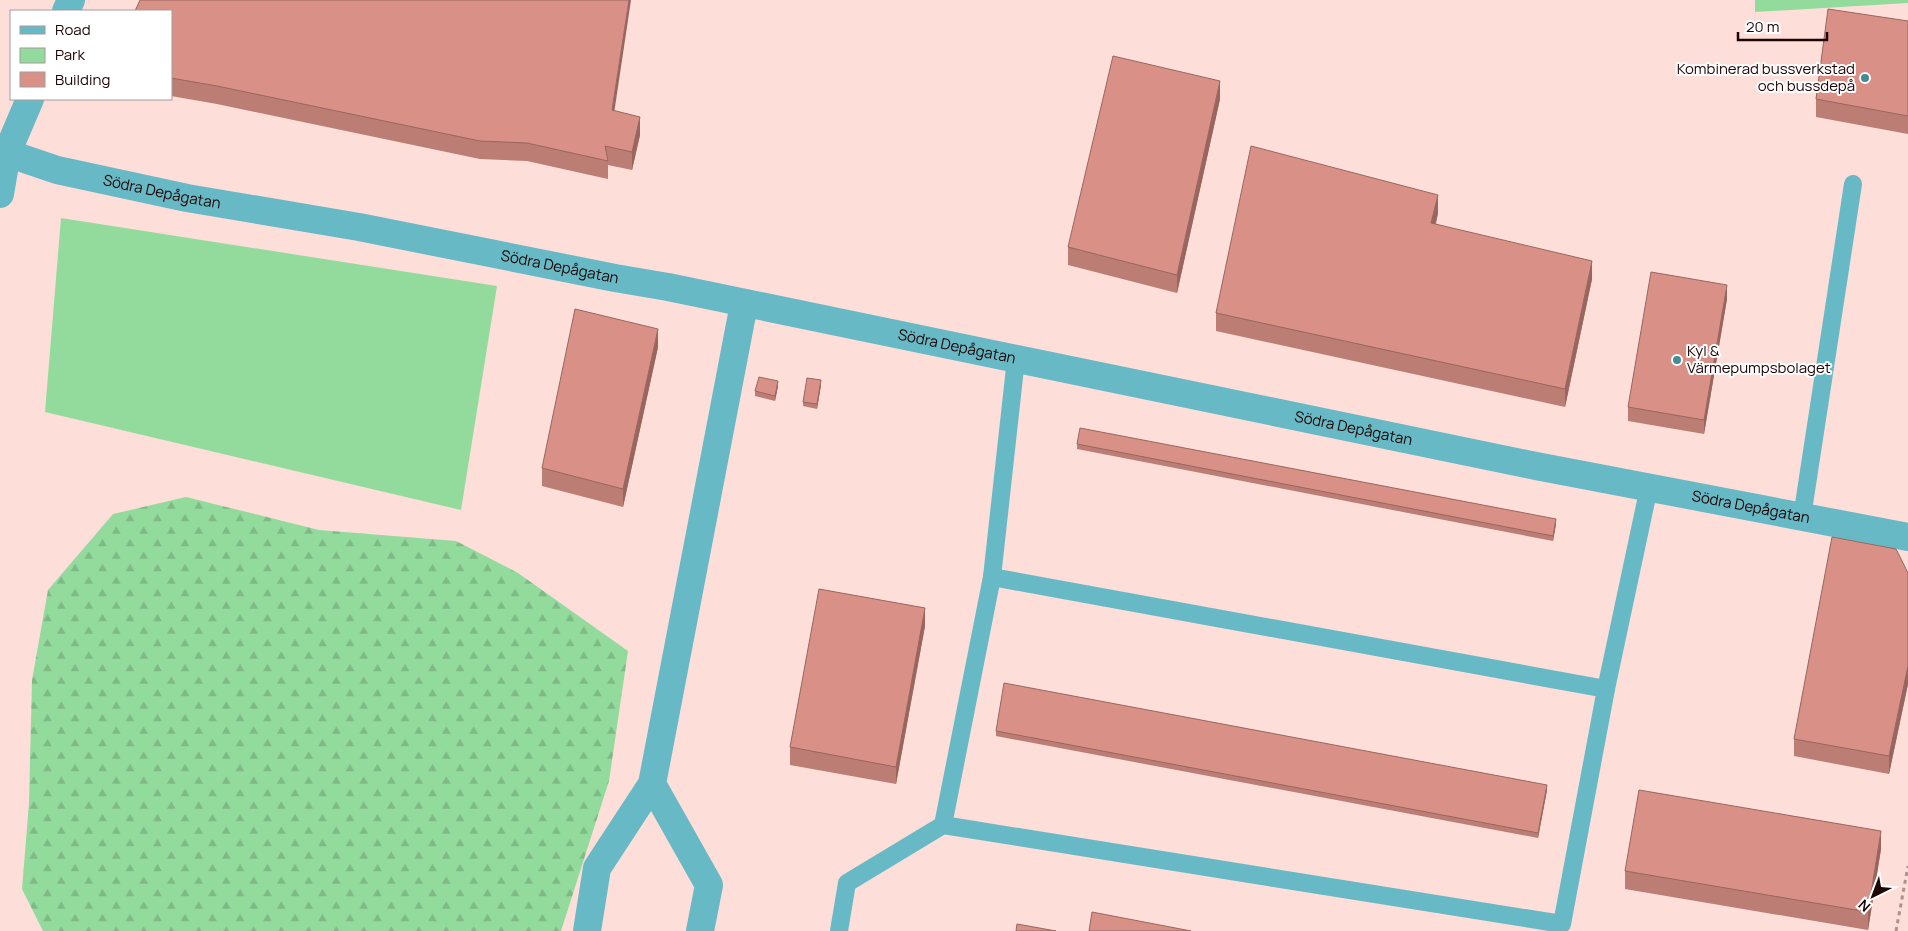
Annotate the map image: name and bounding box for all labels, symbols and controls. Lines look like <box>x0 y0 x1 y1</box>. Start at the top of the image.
legend <box>10 10 172 100</box>
scale bar <box>1738 10 1827 42</box>
text: 20 m <box>1746 16 1779 37</box>
text: Road <box>55 19 91 40</box>
text: Park <box>55 44 85 65</box>
place label: Kombinerad bussverkstad och bussdepå <box>1677 58 1855 96</box>
text: Building <box>55 69 110 90</box>
marker: Kombinerad bussverkstad och bussdepå <box>1859 72 1871 84</box>
street label: Södra Depågatan <box>101 169 223 214</box>
street label: Södra Depågatan <box>499 245 621 289</box>
street label: Södra Depågatan <box>896 324 1018 368</box>
place label: Kyl & Värmepumpsbolaget <box>1687 340 1831 378</box>
marker: Kyl & Värmepumpsbolaget <box>1671 354 1683 366</box>
street label: Södra Depågatan <box>1293 406 1415 450</box>
street label: Södra Depågatan <box>1690 485 1812 528</box>
north arrow <box>1848 871 1898 921</box>
text: N <box>1854 896 1874 916</box>

